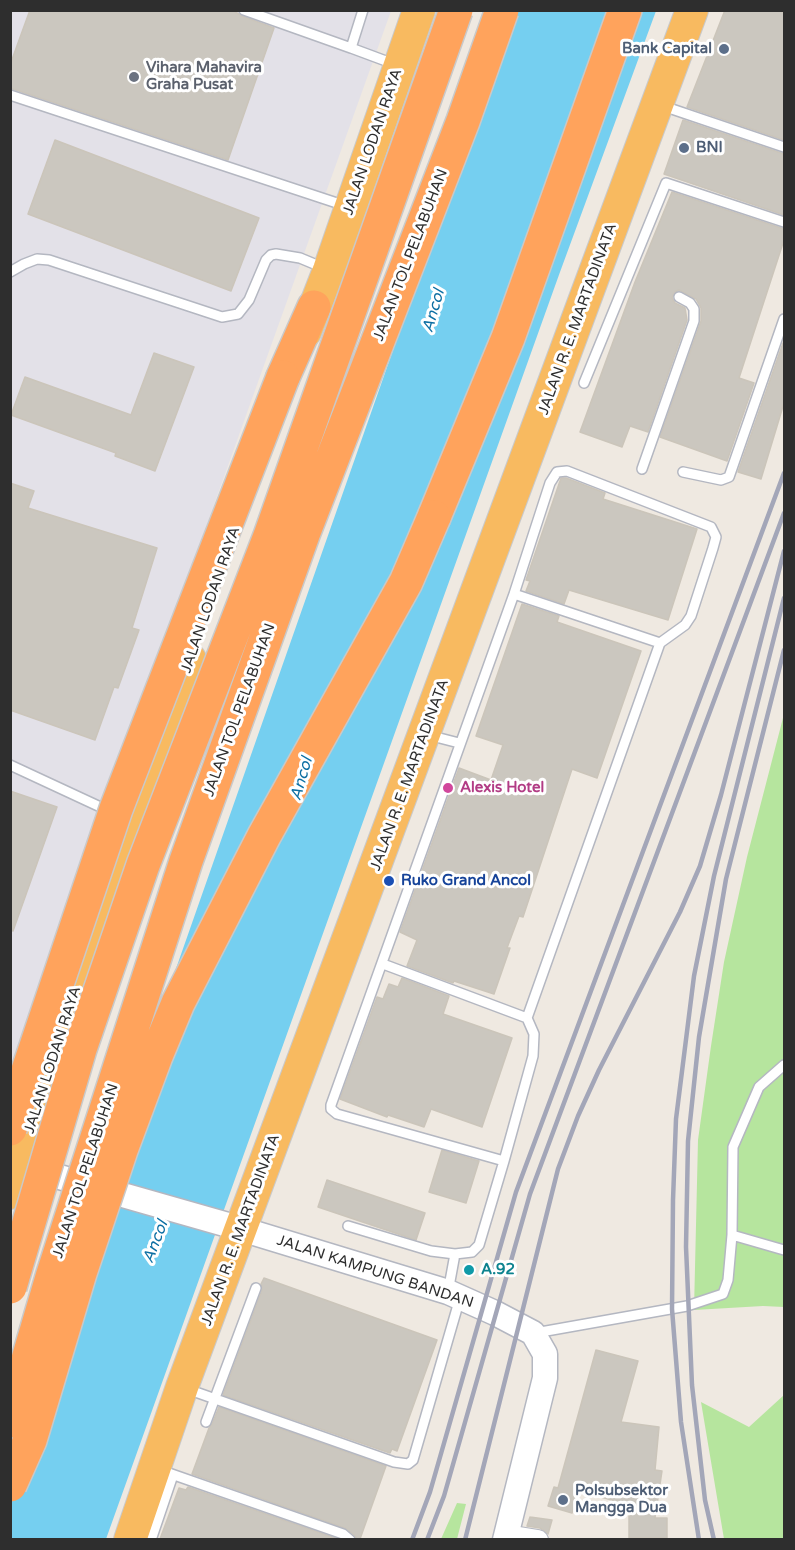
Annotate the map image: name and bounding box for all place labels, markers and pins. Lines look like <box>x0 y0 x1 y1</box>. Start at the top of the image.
place label: Bank Capital <box>622 40 712 58</box>
marker: Bank Capital <box>717 42 731 56</box>
place label: Vihara Mahavira Graha Pusat <box>146 59 262 94</box>
marker: Vihara Mahavira Graha Pusat <box>127 70 141 84</box>
place label: BNI <box>696 139 723 157</box>
marker: BNI <box>677 141 691 155</box>
place label: Alexis Hotel <box>460 779 544 797</box>
marker: Alexis Hotel <box>441 781 455 795</box>
place label: Ruko Grand Ancol <box>401 872 531 890</box>
marker: Ruko Grand Ancol <box>382 874 396 888</box>
place label: A.92 <box>481 1261 515 1279</box>
marker: A.92 <box>462 1263 476 1277</box>
place label: Polsubsektor Mangga Dua <box>575 1482 668 1517</box>
marker: Polsubsektor Mangga Dua <box>556 1493 570 1507</box>

